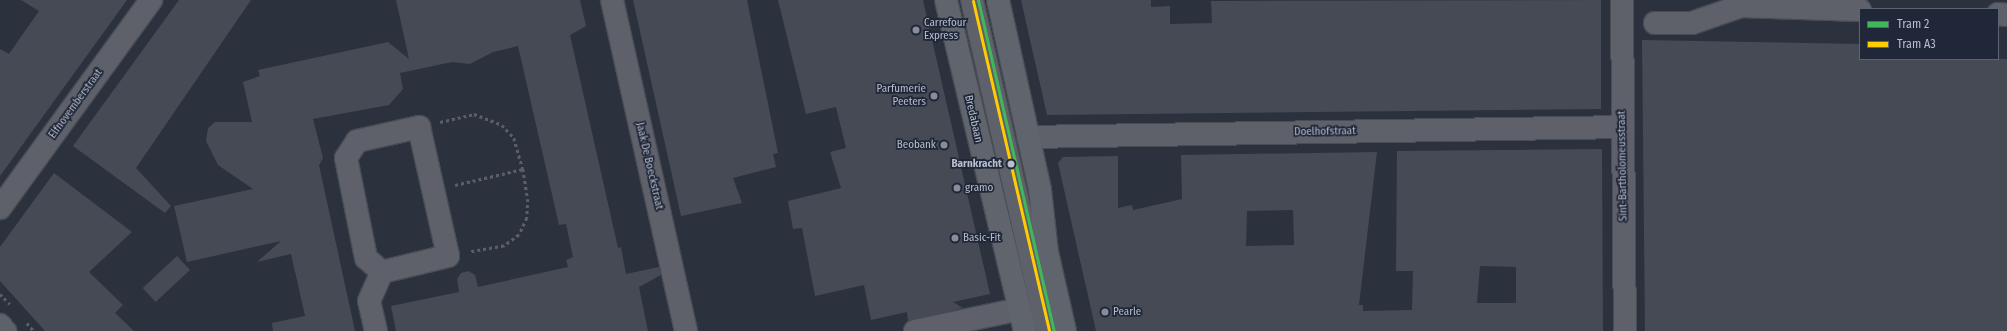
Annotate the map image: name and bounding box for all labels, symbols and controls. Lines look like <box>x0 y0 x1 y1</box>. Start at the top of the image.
legend <box>1859 8 1999 60</box>
place label: Carrefour Express <box>924 17 966 43</box>
text: Tram 2 <box>1897 17 1929 31</box>
marker: Carrefour Express <box>911 25 921 35</box>
text: Tram A3 <box>1897 37 1936 51</box>
street label: Elfnovemberstraat <box>46 67 106 141</box>
place label: Parfumerie Peeters <box>877 83 926 109</box>
marker: Parfumerie Peeters <box>929 91 939 101</box>
street label: Bredabaan <box>961 94 985 144</box>
street label: Sint-Bartholomeusstraat <box>1615 111 1631 221</box>
street label: Jaak De Boeckstraat <box>633 121 665 211</box>
street label: Doelhofstraat <box>1294 125 1356 139</box>
place label: Beobank <box>897 138 936 152</box>
marker: Beobank <box>939 140 949 150</box>
place label: Barnkracht <box>951 157 1002 171</box>
marker: Barnkracht <box>1005 158 1017 170</box>
place label: gramo <box>965 181 993 195</box>
marker: gramo <box>952 183 962 193</box>
place label: Basic-Fit <box>963 231 1001 245</box>
marker: Basic-Fit <box>950 233 960 243</box>
place label: Pearle <box>1113 305 1141 319</box>
marker: Pearle <box>1100 307 1110 317</box>

